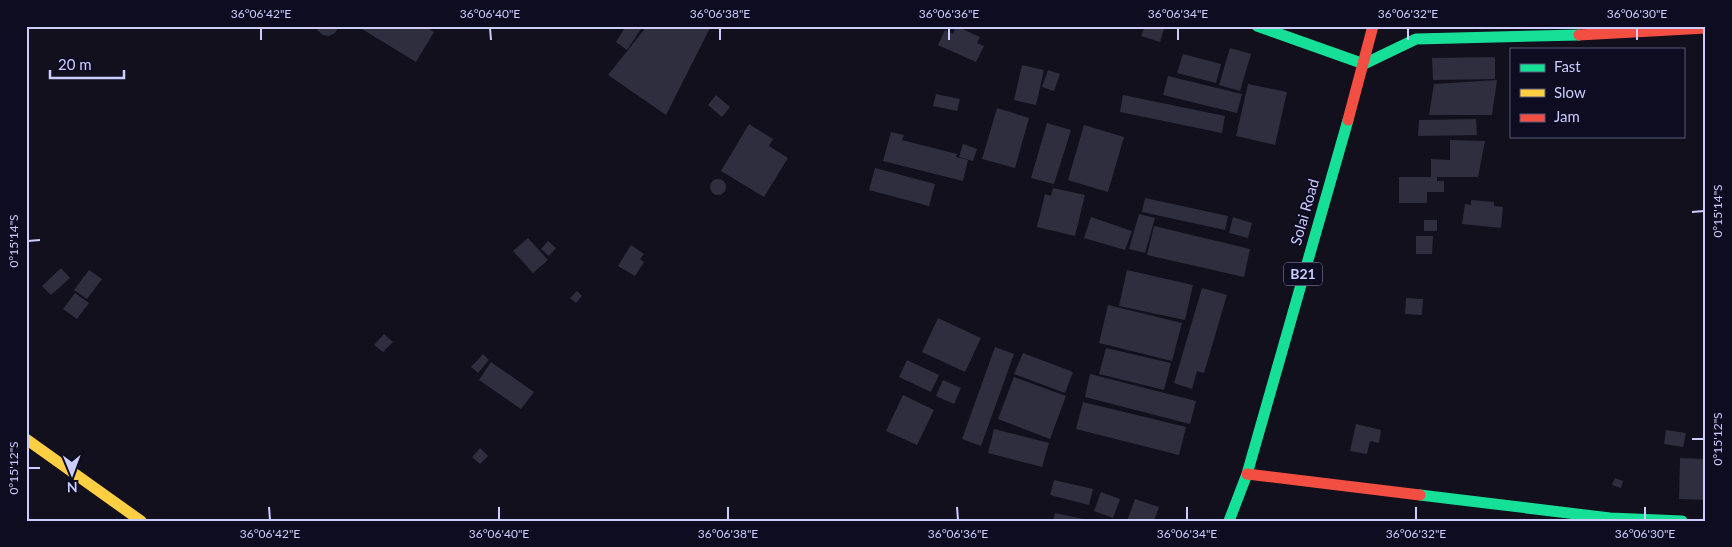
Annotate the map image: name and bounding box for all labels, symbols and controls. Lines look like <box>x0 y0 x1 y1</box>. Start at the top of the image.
text: 36°06'42"E <box>231 6 291 21</box>
text: 36°06'40"E <box>460 6 520 21</box>
text: 36°06'38"E <box>690 6 750 21</box>
text: 36°06'36"E <box>919 6 979 21</box>
text: 36°06'34"E <box>1148 6 1208 21</box>
text: 36°06'32"E <box>1378 6 1438 21</box>
text: 36°06'30"E <box>1607 6 1667 21</box>
scale bar <box>50 48 124 80</box>
legend <box>1510 48 1684 138</box>
text: 20 m <box>58 55 92 73</box>
text: Fast <box>1554 57 1581 75</box>
text: Slow <box>1554 83 1586 101</box>
text: Jam <box>1554 107 1580 125</box>
street label: Solai Road <box>1286 176 1322 247</box>
text: 0°15'14"S <box>1710 184 1725 238</box>
text: 0°15'14"S <box>6 214 21 268</box>
road number: B21 <box>1284 262 1322 286</box>
text: 0°15'12"S <box>1710 412 1725 466</box>
text: 0°15'12"S <box>6 441 21 495</box>
north arrow <box>48 450 98 500</box>
text: N <box>67 479 78 496</box>
text: 36°06'42"E <box>240 526 300 541</box>
text: 36°06'40"E <box>469 526 529 541</box>
text: 36°06'38"E <box>698 526 758 541</box>
text: 36°06'36"E <box>928 526 988 541</box>
text: 36°06'34"E <box>1157 526 1217 541</box>
text: 36°06'32"E <box>1386 526 1446 541</box>
text: 36°06'30"E <box>1615 526 1675 541</box>

